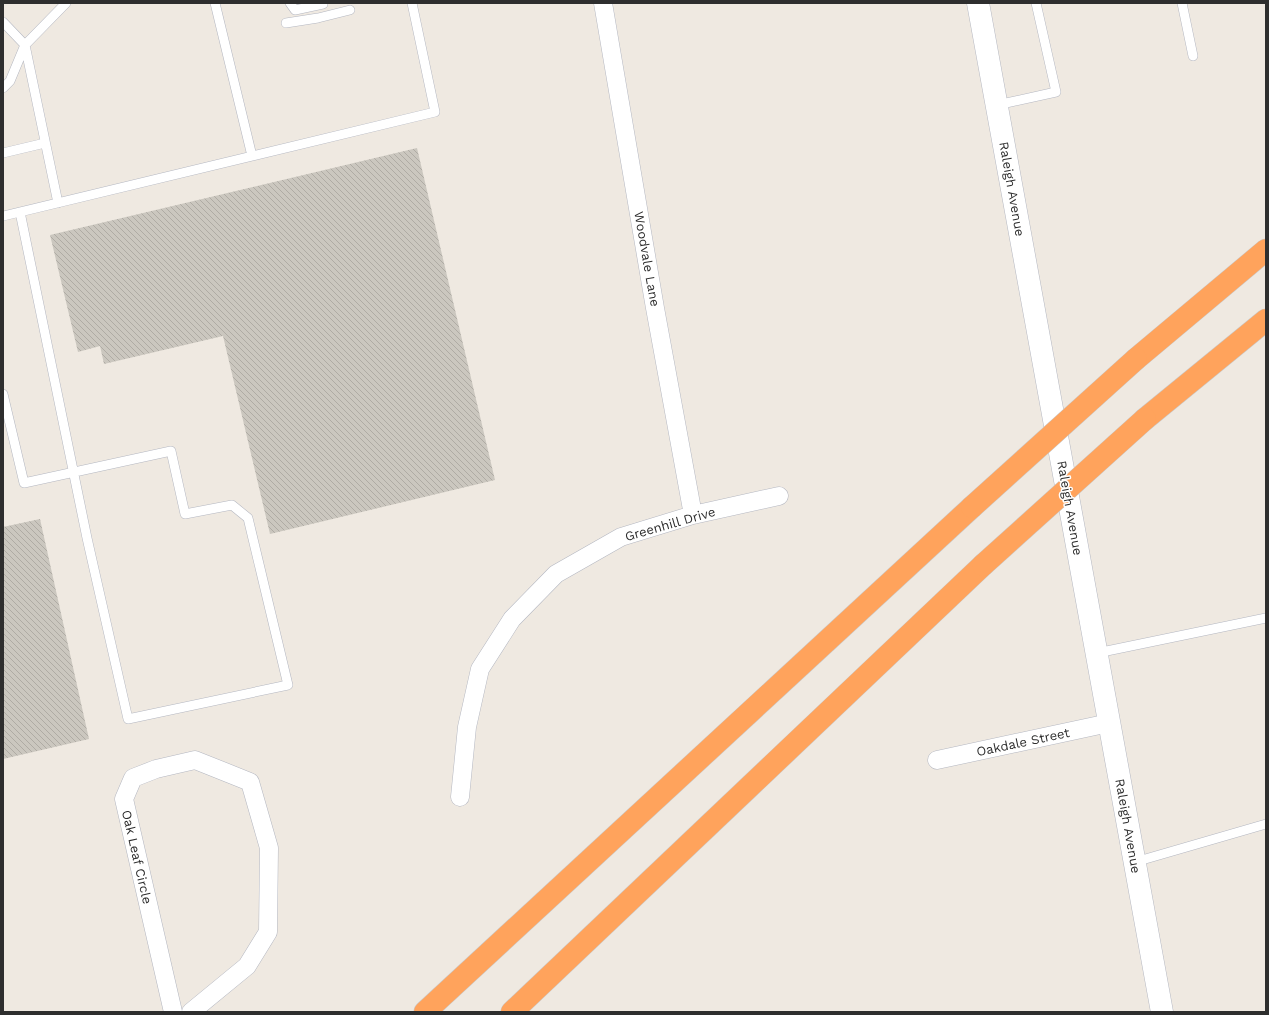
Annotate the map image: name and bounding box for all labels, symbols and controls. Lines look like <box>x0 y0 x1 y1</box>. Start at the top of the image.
street label: Raleigh Avenue <box>996 141 1028 237</box>
street label: Woodvale Lane <box>631 210 663 308</box>
street label: Raleigh Avenue <box>1054 460 1086 556</box>
street label: Greenhill Drive <box>623 504 717 544</box>
street label: Oakdale Street <box>975 725 1071 759</box>
street label: Raleigh Avenue <box>1112 778 1144 874</box>
street label: Oak Leaf Circle <box>119 808 155 906</box>

